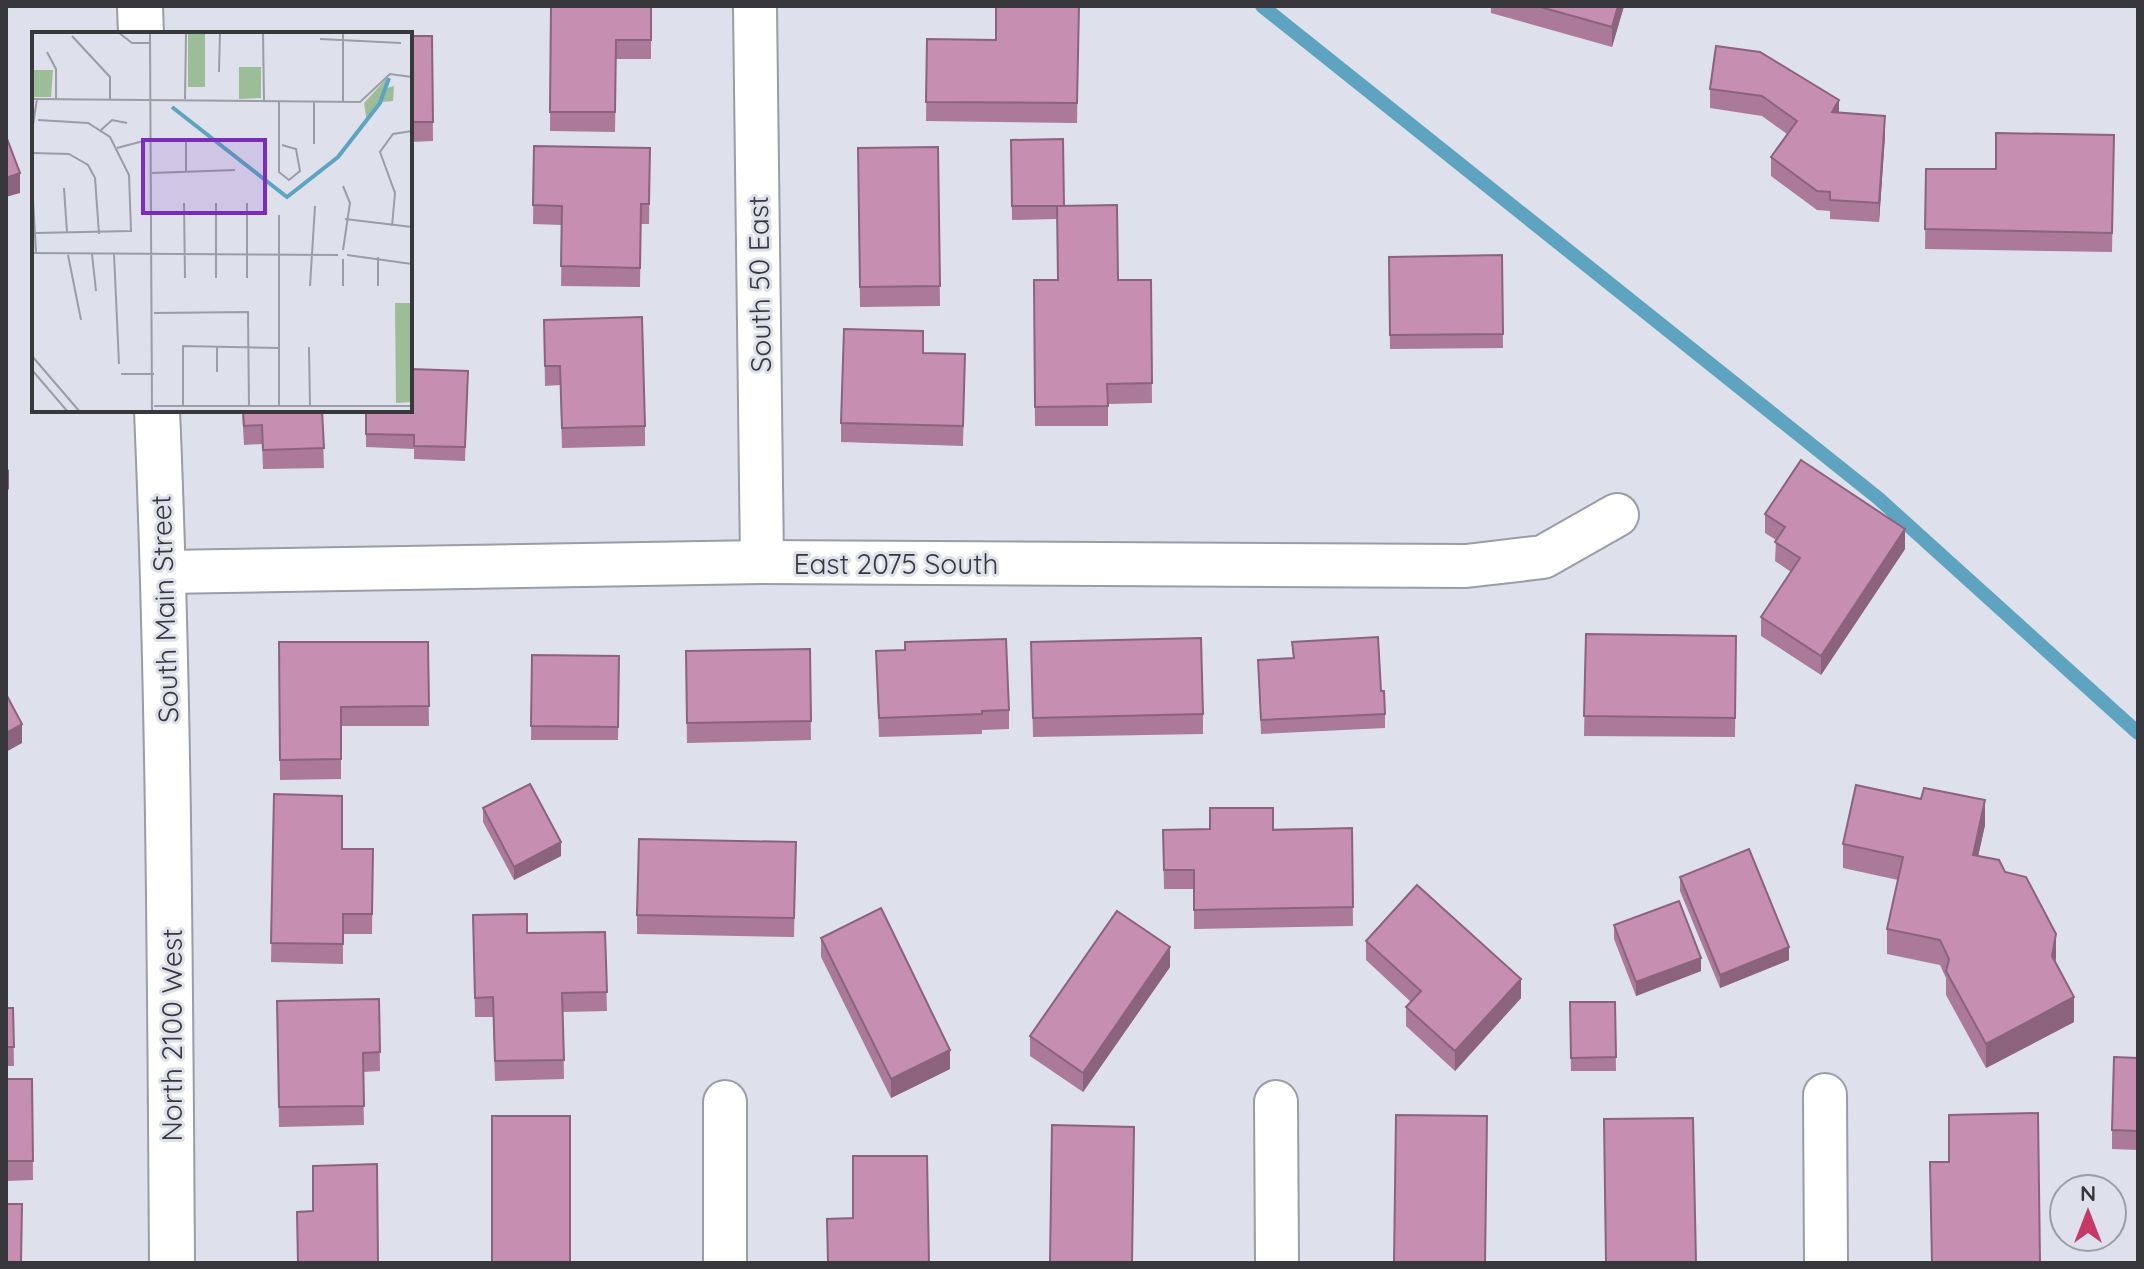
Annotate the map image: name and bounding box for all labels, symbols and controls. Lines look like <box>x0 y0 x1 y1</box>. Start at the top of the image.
inset map <box>32 32 412 412</box>
street label: South 50 East <box>740 195 778 373</box>
street label: South Main Street <box>143 494 185 724</box>
street label: East 2075 South <box>793 546 999 581</box>
street label: North 2100 West <box>154 928 189 1142</box>
north arrow <box>2048 1173 2128 1253</box>
text: N <box>2080 1179 2096 1207</box>

